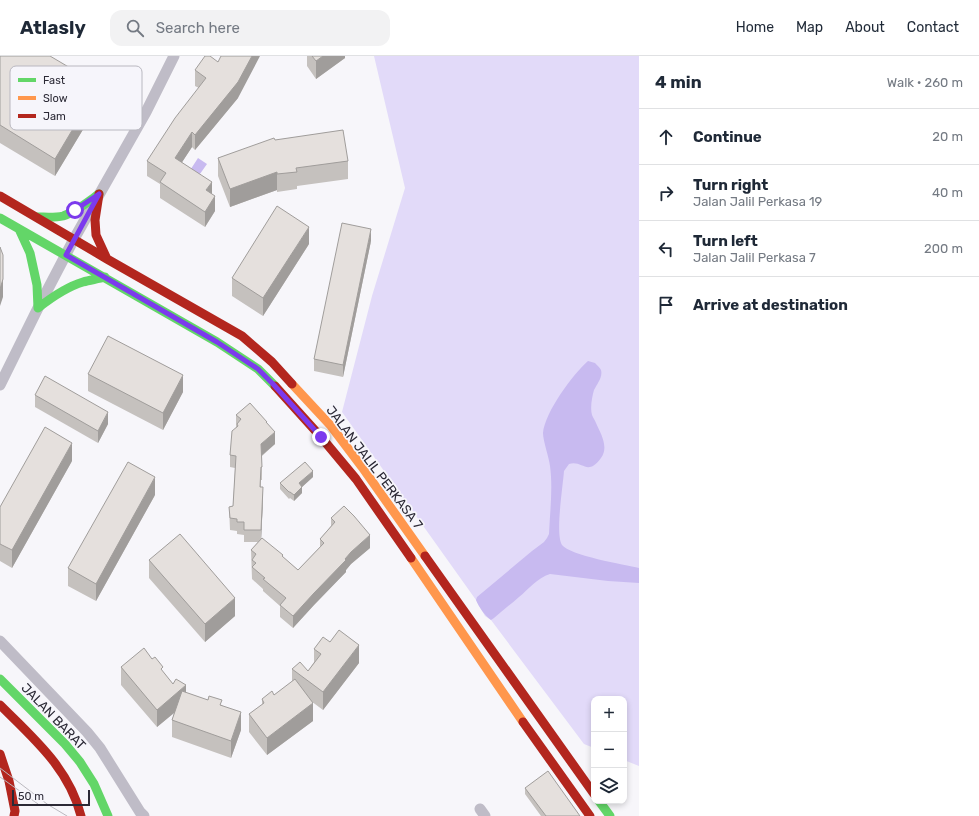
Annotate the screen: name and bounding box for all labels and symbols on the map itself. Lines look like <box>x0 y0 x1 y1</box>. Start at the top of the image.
legend <box>10 66 142 130</box>
text: Fast <box>43 74 66 87</box>
text: Slow <box>43 92 68 105</box>
text: Jam <box>43 110 66 123</box>
route start <box>66 201 84 219</box>
street label: JALAN JALIL PERKASA 7 <box>323 403 426 532</box>
route end <box>312 428 330 446</box>
street label: JALAN BARAT <box>18 680 89 753</box>
scale bar <box>12 788 90 807</box>

